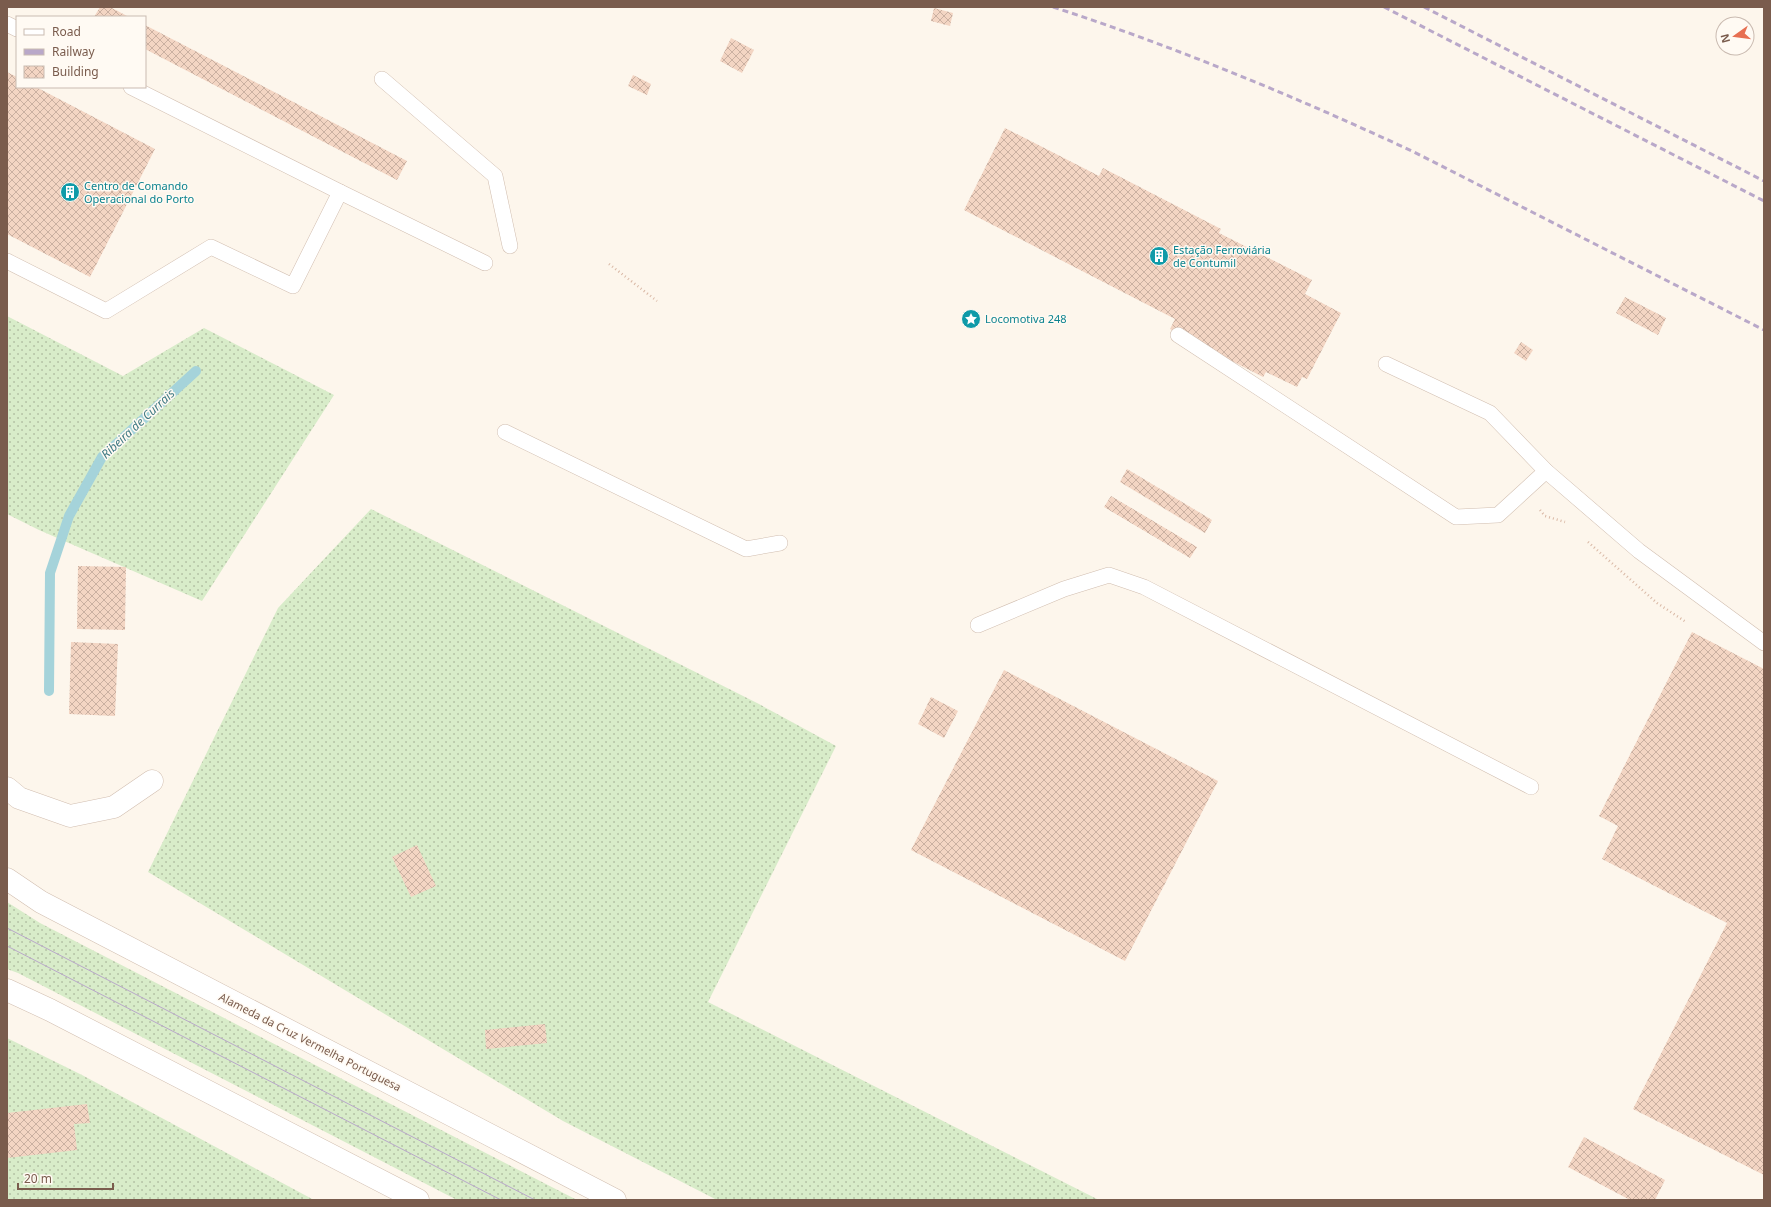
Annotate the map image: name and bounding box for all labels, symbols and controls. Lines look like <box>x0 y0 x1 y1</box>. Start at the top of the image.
legend <box>16 16 146 88</box>
north arrow <box>1715 16 1755 56</box>
text: Road <box>52 23 81 40</box>
text: N <box>1716 32 1733 45</box>
text: Railway <box>52 43 96 60</box>
text: Building <box>52 63 99 80</box>
place label: Centro de Comando Operacional do Porto <box>84 178 195 206</box>
building icon: Centro de Comando Operacional do Porto <box>59 181 81 203</box>
place label: Estação Ferroviária de Contumil <box>1173 242 1271 270</box>
building icon: Estação Ferroviária de Contumil <box>1148 245 1170 267</box>
place icon: Locomotiva 248 <box>960 308 982 330</box>
place label: Locomotiva 248 <box>985 311 1067 326</box>
water label: Ribeira de Currais <box>97 385 178 462</box>
street label: Alameda da Cruz Vermelha Portuguesa <box>217 989 404 1094</box>
scale bar <box>18 1165 113 1191</box>
text: 20 m <box>24 1170 52 1187</box>

